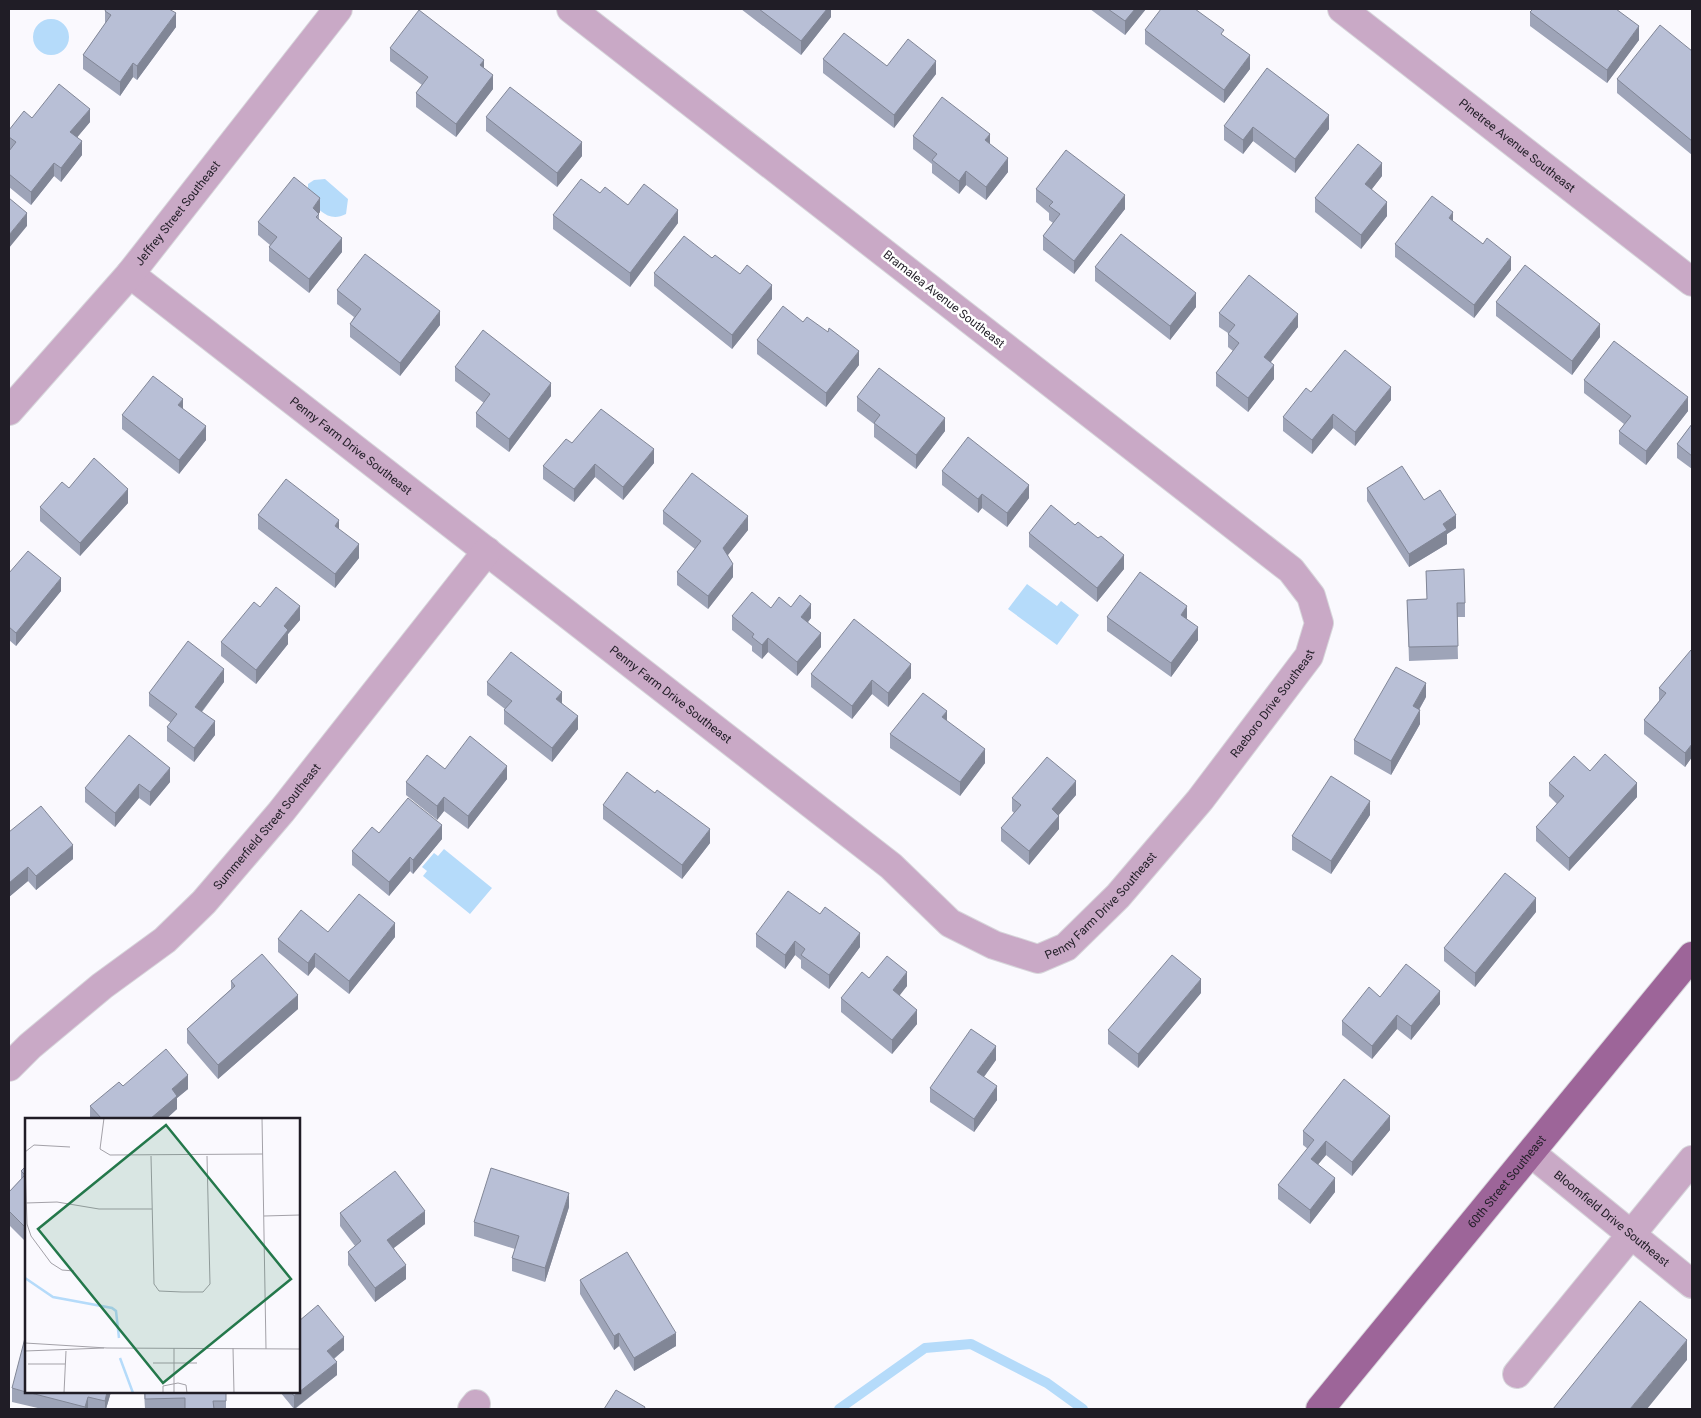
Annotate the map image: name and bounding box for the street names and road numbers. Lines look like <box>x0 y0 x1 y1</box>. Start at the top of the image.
street label: Pinetree Avenue Southeast <box>1456 96 1578 195</box>
street label: Jeffrey Street Southeast <box>132 158 223 268</box>
street label: Bramalea Avenue Southeast <box>881 247 1007 351</box>
street label: Penny Farm Drive Southeast <box>287 394 415 498</box>
street label: Penny Farm Drive Southeast <box>607 643 734 746</box>
street label: Raeboro Drive Southeast <box>1228 648 1318 760</box>
street label: Summerfield Street Southeast <box>211 761 323 893</box>
street label: Penny Farm Drive Southeast <box>1043 849 1159 962</box>
street label: 60th Street Southeast <box>1464 1133 1549 1231</box>
street label: Bloomfield Drive Southeast <box>1551 1168 1672 1270</box>

